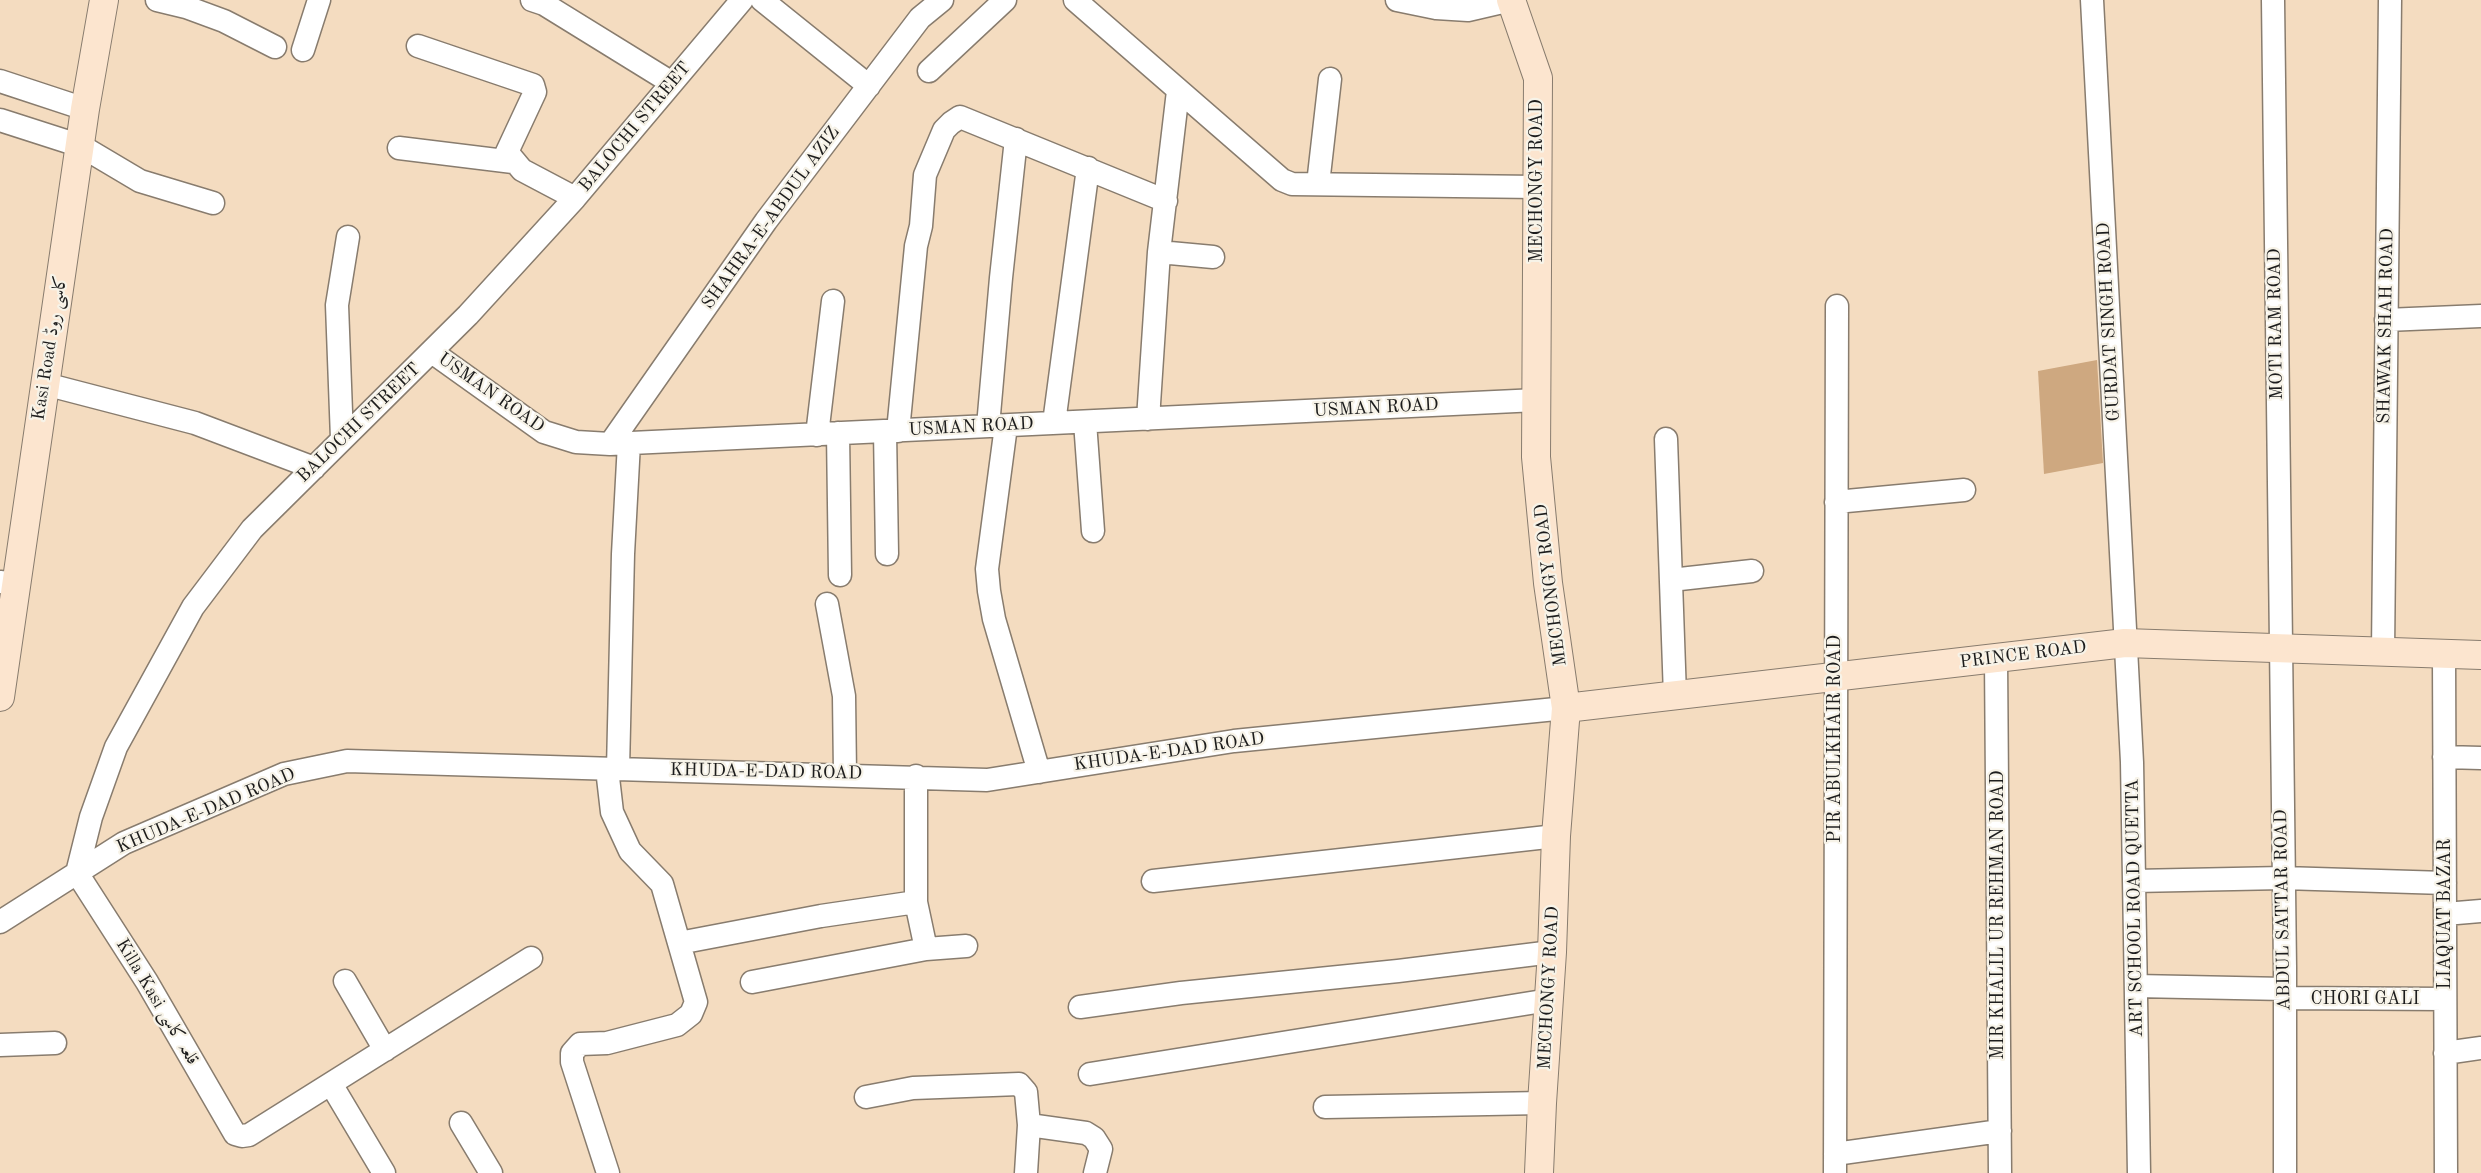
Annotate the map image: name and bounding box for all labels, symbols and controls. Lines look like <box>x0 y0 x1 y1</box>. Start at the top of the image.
street label: BALOCHI STREET <box>574 58 696 196</box>
street label: MECHONGY ROAD <box>1526 99 1548 263</box>
street label: SHAHRA-E-ABDUL AZIZ <box>697 122 845 314</box>
street label: GURDAT SINGH ROAD <box>2093 222 2125 422</box>
street label: SHAWAK SHAH ROAD <box>2373 228 2399 424</box>
street label: MOTI RAM ROAD <box>2264 248 2288 400</box>
street label: Kasi Road کاسی روڈ <box>28 274 72 422</box>
street label: USMAN ROAD <box>434 348 548 438</box>
street label: BALOCHI STREET <box>293 359 425 487</box>
street label: USMAN ROAD <box>1313 394 1439 422</box>
street label: USMAN ROAD <box>908 413 1034 441</box>
street label: MECHONGY ROAD <box>1530 503 1572 667</box>
street label: PIR ABULKHAIR ROAD <box>1824 635 1846 843</box>
street label: PRINCE ROAD <box>1958 636 2088 674</box>
street label: KHUDA-E-DAD ROAD <box>1072 728 1266 776</box>
street label: KHUDA-E-DAD ROAD <box>670 760 862 784</box>
street label: KHUDA-E-DAD ROAD <box>113 764 299 858</box>
street label: MIR KHALIL UR REHMAN ROAD <box>1987 770 2009 1060</box>
street label: ART SCHOOL ROAD QUETTA <box>2122 779 2148 1037</box>
street label: ABDUL SATTAR ROAD <box>2270 809 2296 1011</box>
street label: LIAQUAT BAZAR <box>2434 839 2456 989</box>
street label: MECHONGY ROAD <box>1534 906 1564 1070</box>
street label: Killa Kasi قلعہ کاسی <box>111 935 203 1069</box>
street label: CHORI GALI <box>2310 988 2420 1010</box>

